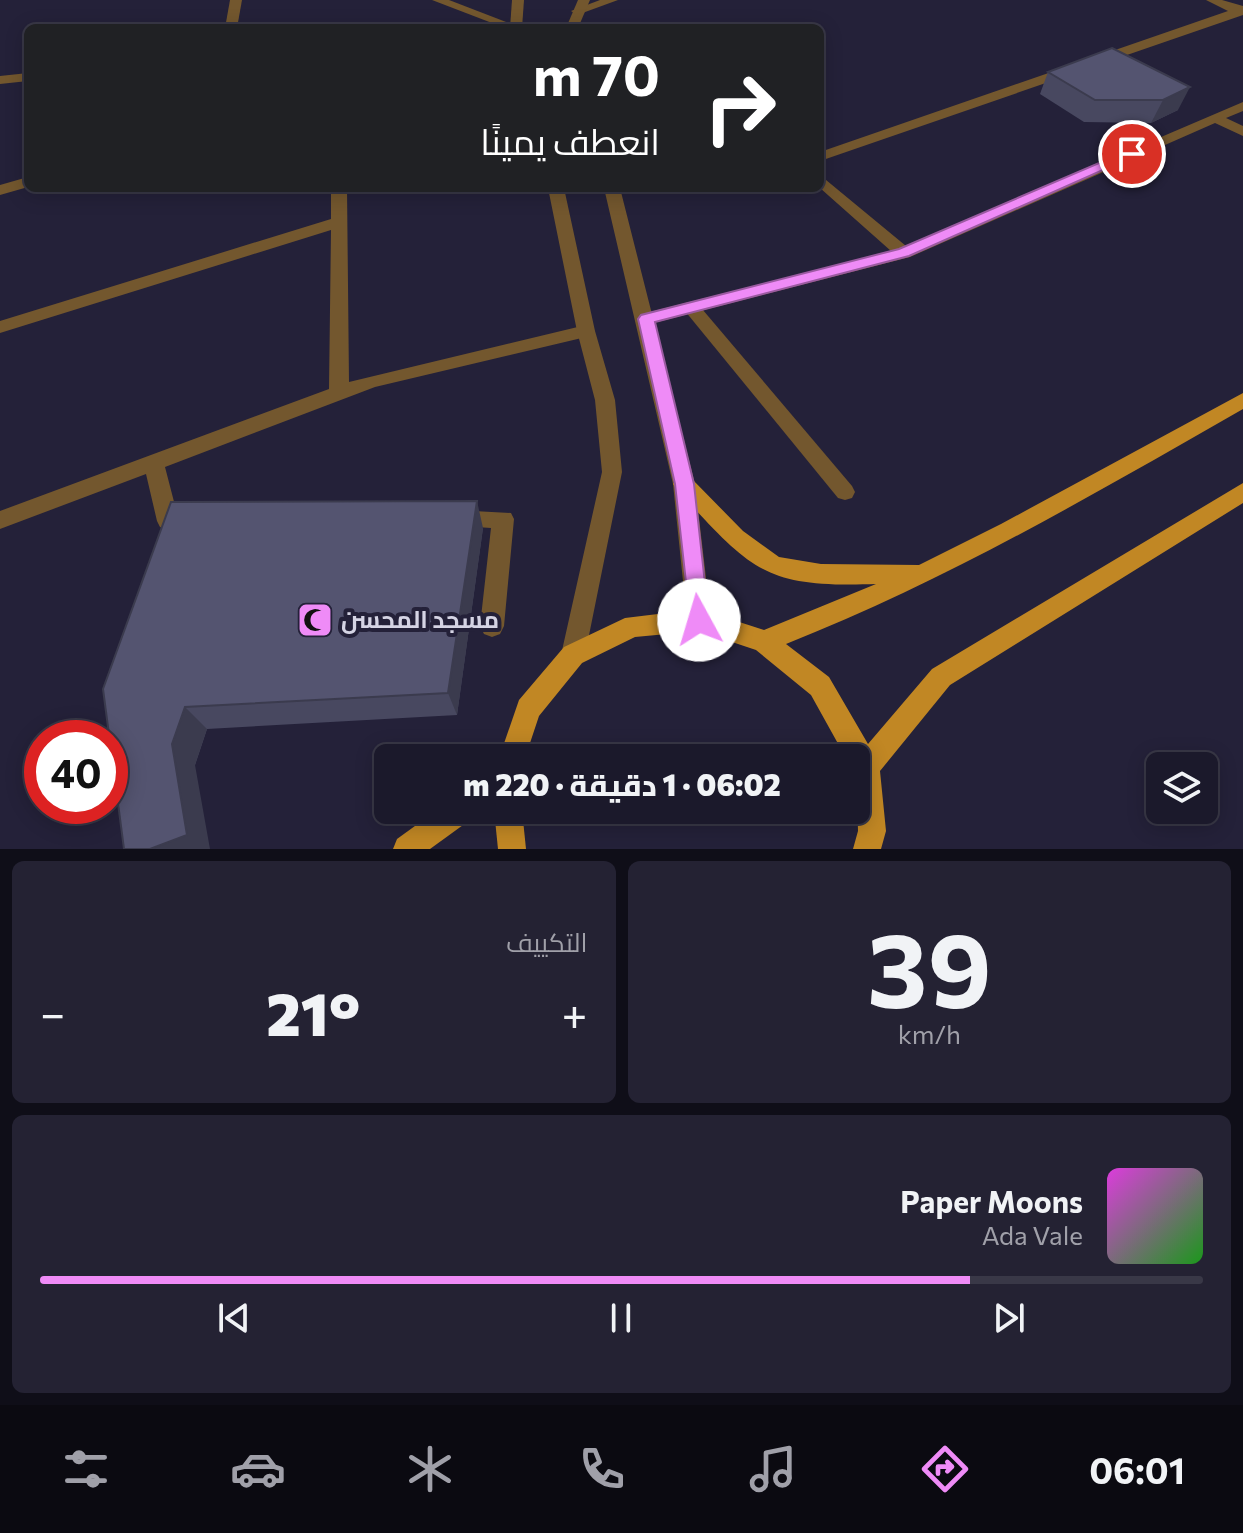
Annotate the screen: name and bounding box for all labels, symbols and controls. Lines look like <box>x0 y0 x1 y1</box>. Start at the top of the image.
text: 70 m <box>533 39 660 108</box>
icon: right <box>688 56 792 160</box>
text: انعطف يمينًا <box>480 118 660 162</box>
pin <box>1098 120 1166 188</box>
icon: arrive <box>1110 132 1154 176</box>
position arrow <box>657 578 741 662</box>
mosque icon: مسجد المحسن <box>296 601 334 639</box>
place label: مسجد المحسن <box>341 604 499 634</box>
speed limit sign: 40 <box>24 720 128 824</box>
map controls <box>1146 752 1218 824</box>
button: layers <box>1146 752 1218 824</box>
text: 06:02 · 1 دقيقة · 220 m <box>463 765 781 802</box>
text: 39 <box>867 902 992 1029</box>
text: التكييف <box>506 926 588 957</box>
text: 21° <box>266 975 360 1048</box>
text: − <box>40 985 65 1039</box>
text: + <box>562 985 587 1039</box>
text: km/h <box>898 1018 961 1049</box>
text: Paper Moons <box>900 1182 1083 1219</box>
text: Ada Vale <box>982 1219 1083 1250</box>
icon: previous <box>212 1296 256 1340</box>
icon: pause <box>599 1296 643 1340</box>
icon: next <box>987 1296 1031 1340</box>
icon: filters <box>58 1441 114 1497</box>
icon: car <box>230 1441 286 1497</box>
icon: climate <box>402 1441 458 1497</box>
icon: phone <box>574 1441 630 1497</box>
icon: music <box>745 1441 801 1497</box>
icon: directions <box>917 1441 973 1497</box>
text: 06:01 <box>1089 1447 1185 1491</box>

